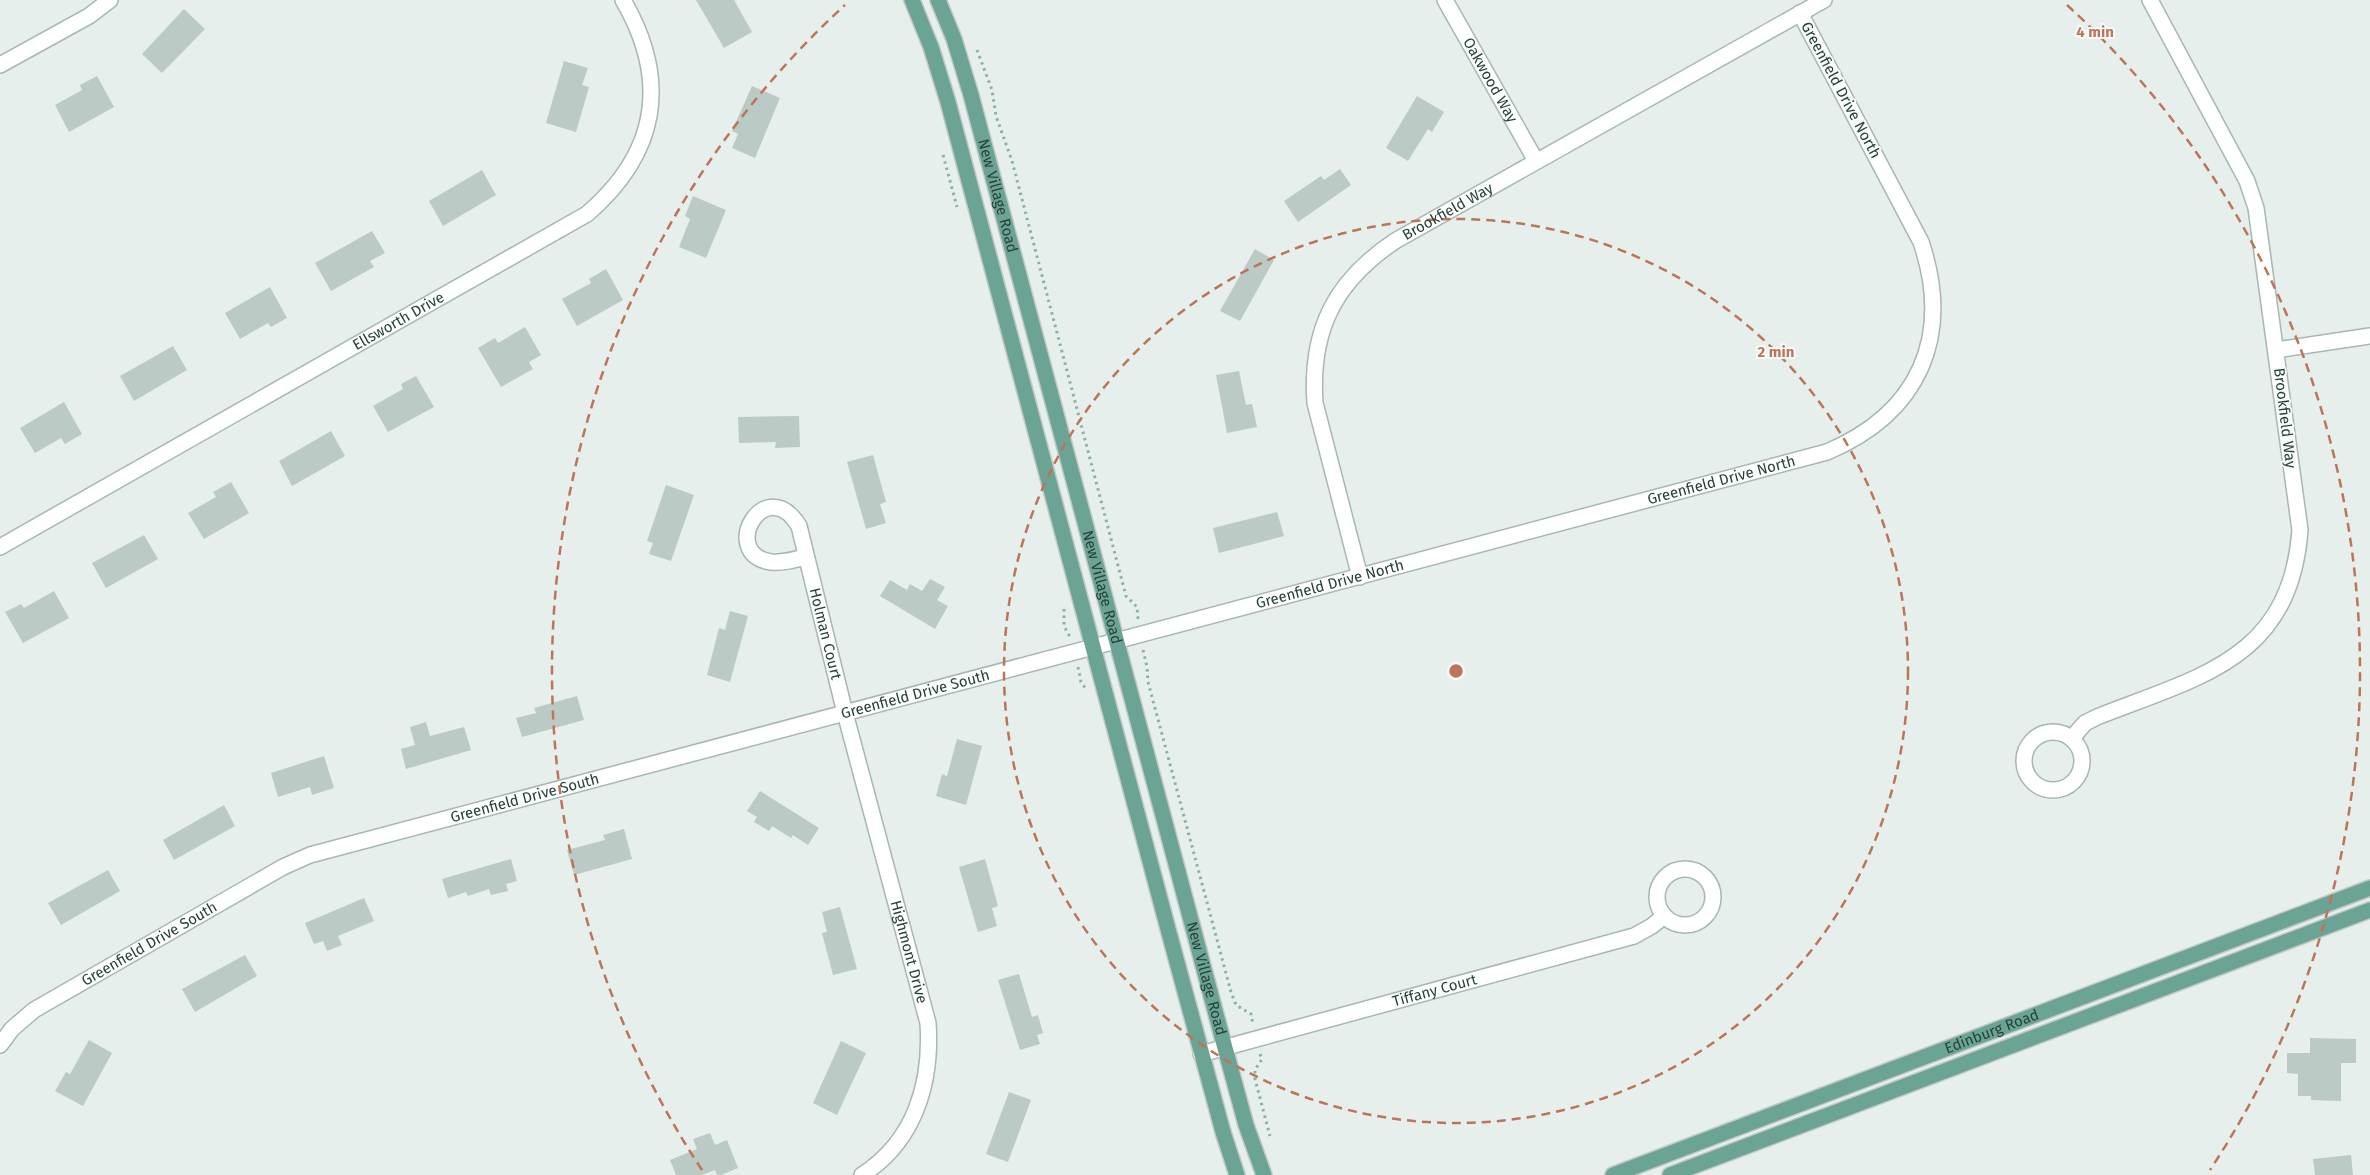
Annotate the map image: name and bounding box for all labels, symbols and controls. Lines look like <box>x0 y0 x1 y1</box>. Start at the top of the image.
street label: Greenfield Drive North <box>1797 19 1885 161</box>
text: 4 min <box>2076 23 2114 41</box>
street label: Oakwood Way <box>1459 34 1522 126</box>
street label: New Village Road <box>974 137 1022 255</box>
street label: Brookfield Way <box>1399 179 1497 244</box>
street label: Ellsworth Drive <box>349 288 447 354</box>
text: 2 min <box>1758 343 1794 361</box>
street label: Brookfield Way <box>2270 367 2300 470</box>
street label: Greenfield Drive North <box>1645 452 1797 508</box>
street label: New Village Road <box>1078 528 1126 646</box>
street label: Greenfield Drive North <box>1254 556 1406 612</box>
street label: Holman Court <box>806 586 846 682</box>
centre of rings <box>1447 662 1465 680</box>
street label: Greenfield Drive South <box>839 666 992 723</box>
street label: Greenfield Drive South <box>448 770 601 826</box>
street label: Greenfield Drive South <box>78 898 220 990</box>
street label: Highmont Drive <box>887 898 931 1005</box>
street label: New Village Road <box>1183 920 1230 1037</box>
street label: Tiffany Court <box>1390 970 1479 1010</box>
street label: Edinburg Road <box>1942 1005 2041 1057</box>

